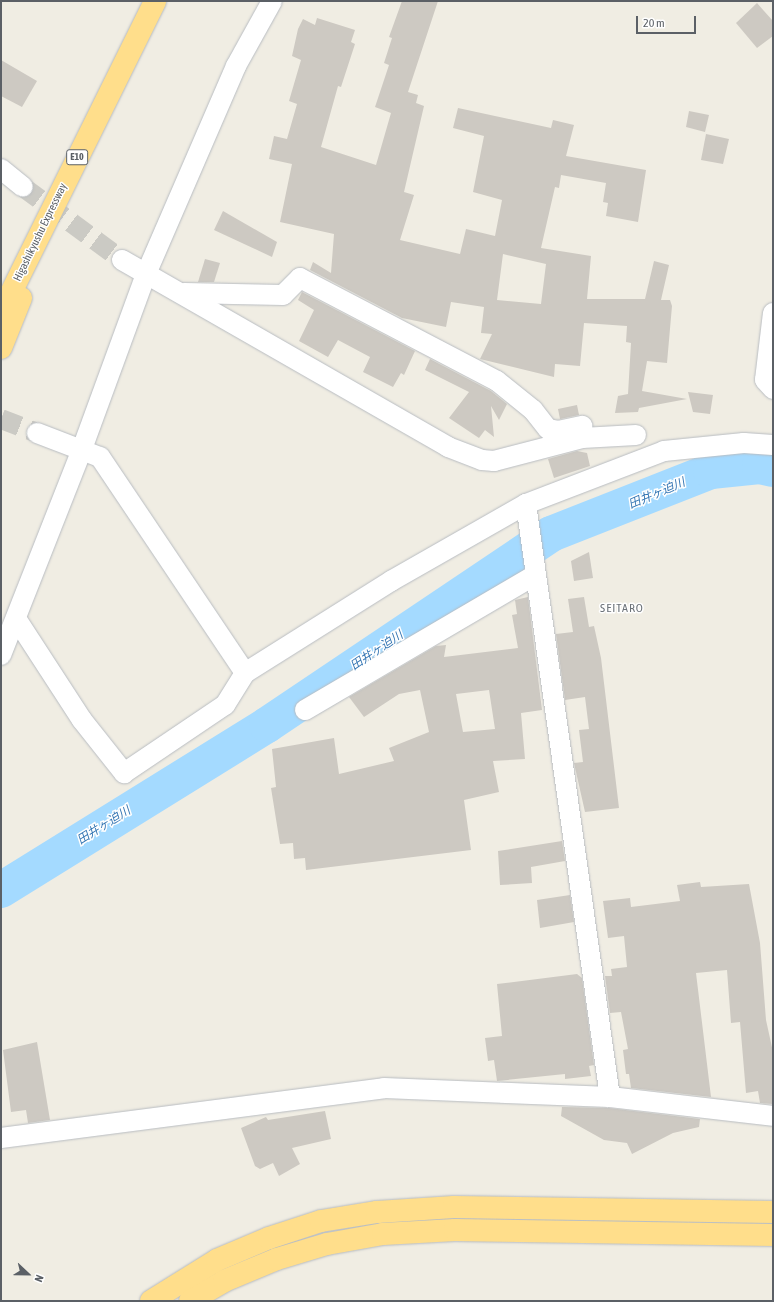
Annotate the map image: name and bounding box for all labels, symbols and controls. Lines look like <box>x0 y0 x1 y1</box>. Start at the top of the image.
scale bar <box>638 8 698 34</box>
text: 20 m <box>643 16 665 30</box>
road number: E10 <box>66 149 88 165</box>
street label: Higashikyushu Expressway <box>11 181 69 283</box>
water label: 田井ヶ迫川 <box>627 476 687 512</box>
district label: SEITARO <box>600 602 644 616</box>
water label: 田井ヶ迫川 <box>348 628 406 674</box>
water label: 田井ヶ迫川 <box>75 804 133 848</box>
north arrow <box>8 1254 48 1294</box>
text: N <box>32 1273 46 1284</box>

